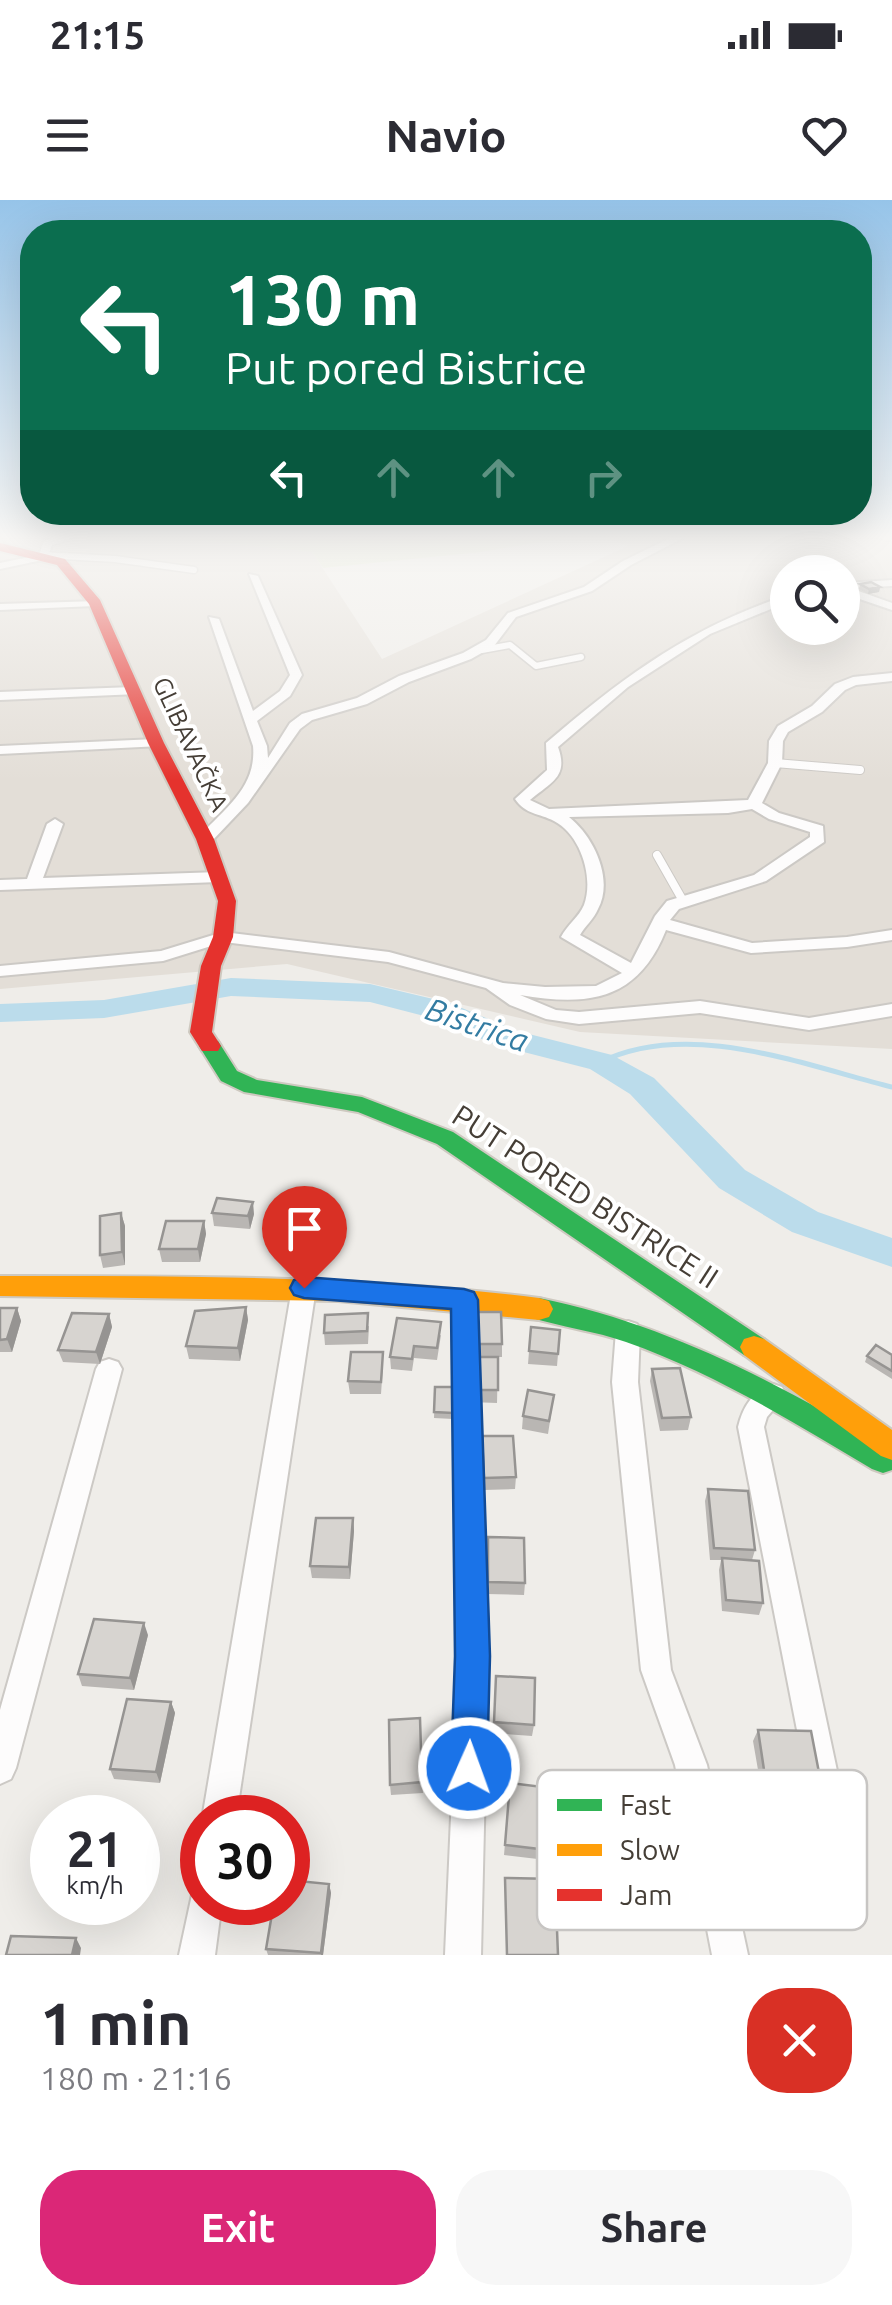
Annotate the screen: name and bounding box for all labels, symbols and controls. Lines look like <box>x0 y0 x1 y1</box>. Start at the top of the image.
text: 21:15 <box>50 14 145 56</box>
icon: menu <box>40 108 95 163</box>
icon: heart <box>797 108 852 163</box>
text: Navio <box>385 110 507 161</box>
icon: left <box>60 260 190 390</box>
text: 130 m <box>225 260 420 338</box>
text: Put pored Bistrice <box>225 342 587 393</box>
icon: left <box>261 450 316 505</box>
icon: ahead <box>366 450 421 505</box>
icon: ahead <box>471 450 526 505</box>
icon: right <box>576 450 631 505</box>
map controls <box>770 555 860 645</box>
button: search <box>770 555 860 645</box>
street label: GLIBAVAČKA <box>148 673 234 815</box>
water label: Bistrica <box>421 990 533 1058</box>
street label: PUT PORED BISTRICE II <box>446 1098 725 1295</box>
pin <box>262 1186 347 1289</box>
icon: arrive <box>277 1201 332 1256</box>
position arrow <box>417 1716 521 1820</box>
legend <box>537 1770 867 1930</box>
text: Fast <box>620 1789 671 1820</box>
speed limit sign: 30 <box>180 1795 310 1925</box>
text: 21 <box>67 1820 123 1876</box>
text: Slow <box>620 1834 680 1865</box>
text: km/h <box>66 1871 124 1899</box>
text: Jam <box>620 1879 672 1910</box>
button: close <box>747 1988 852 2093</box>
text: 1 min <box>40 1989 192 2056</box>
text: 180 m · 21:16 <box>40 2060 232 2096</box>
button: Exit <box>40 2170 436 2285</box>
button: Share <box>456 2170 852 2285</box>

